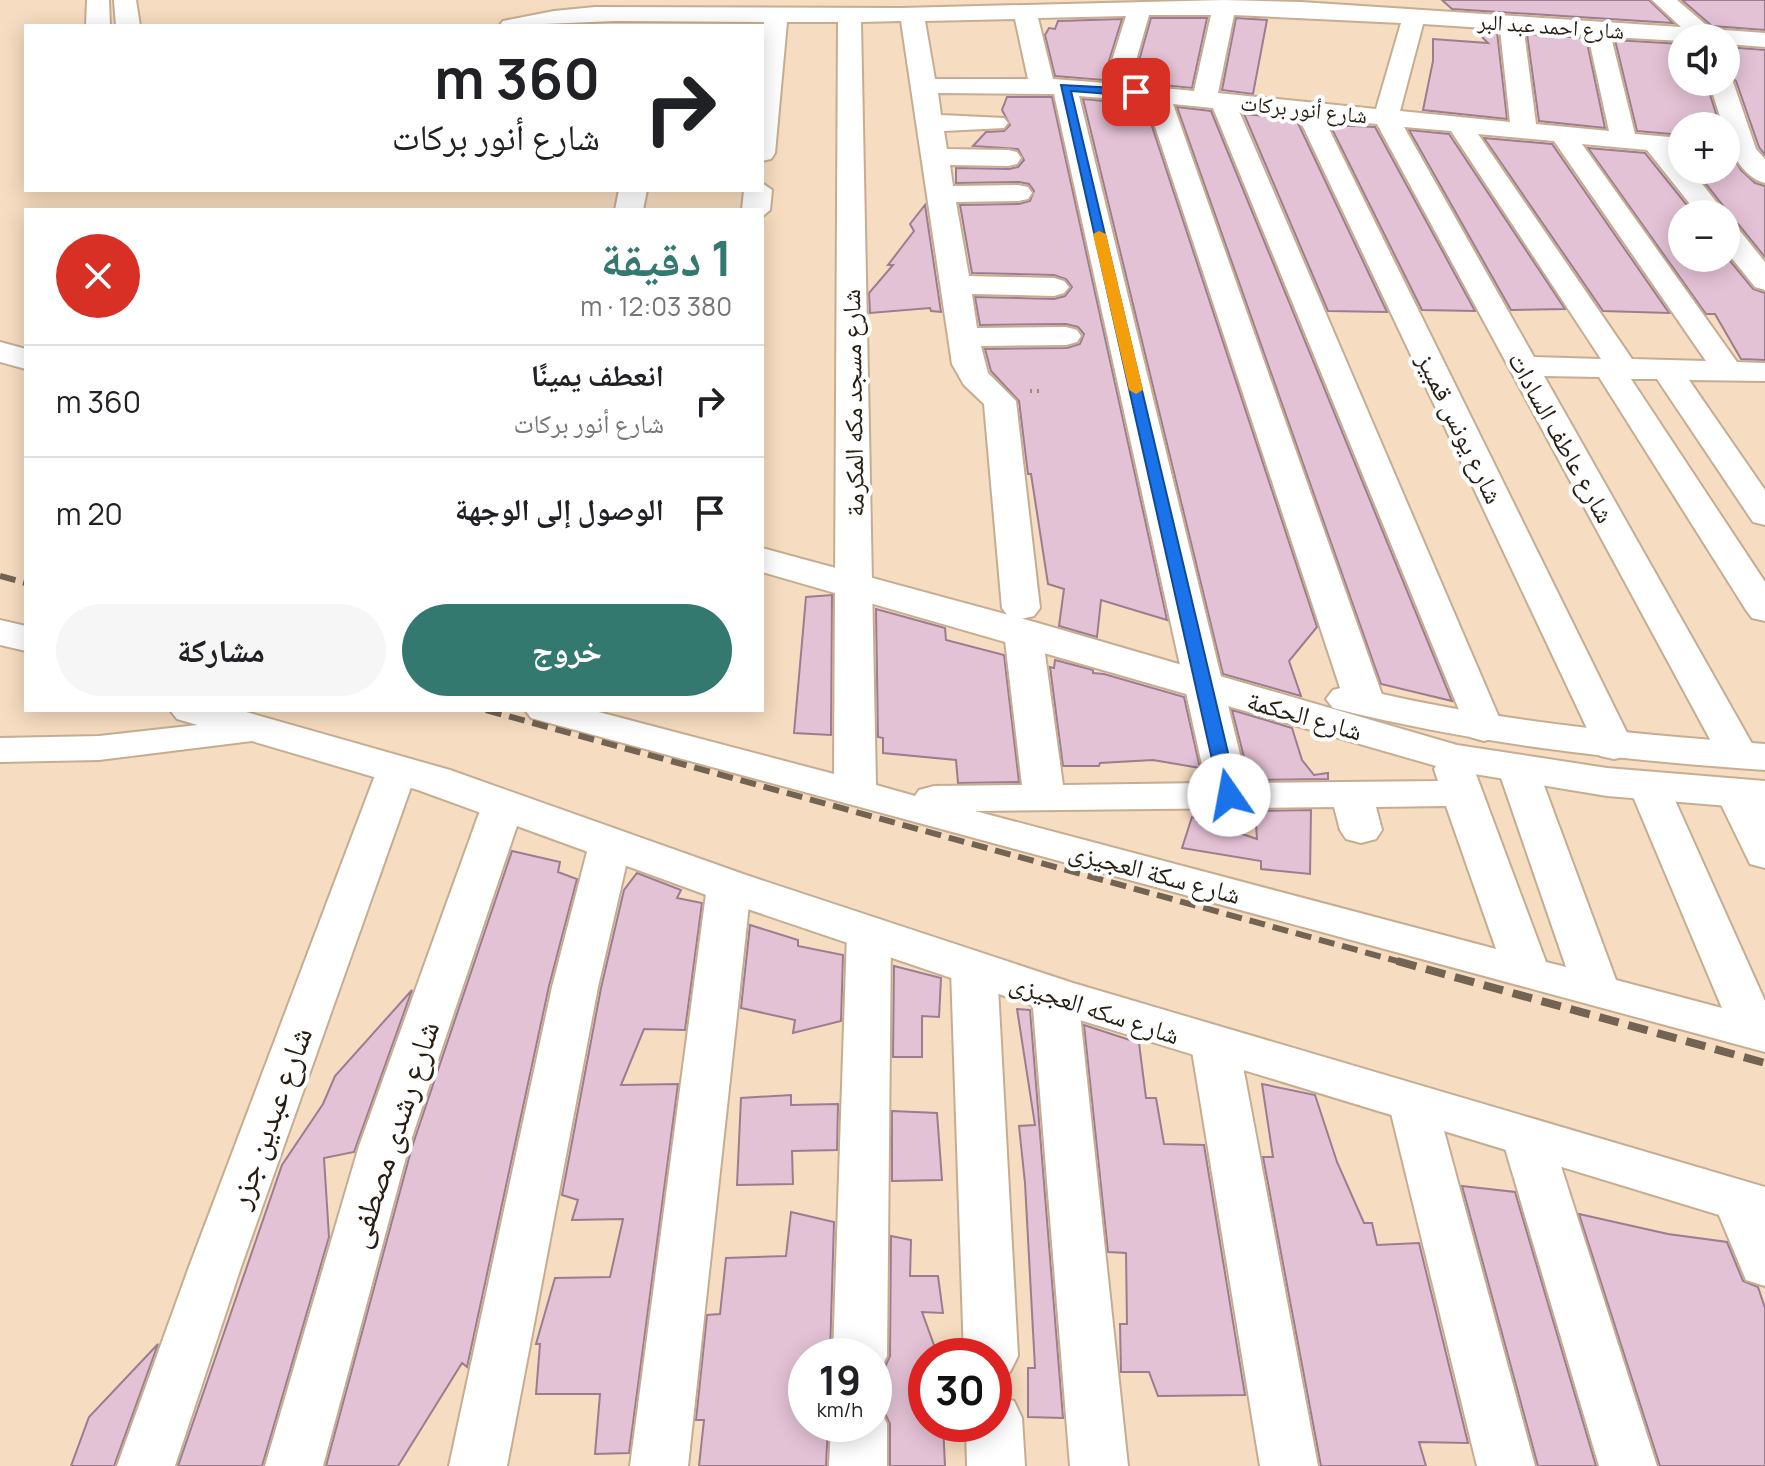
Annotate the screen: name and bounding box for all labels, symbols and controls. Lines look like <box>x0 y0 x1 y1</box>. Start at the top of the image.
street label: شارع احمد عبد البر <box>1476 6 1625 46</box>
map controls <box>1668 24 1740 272</box>
button: sound <box>1668 24 1740 96</box>
text: 360 m <box>434 39 600 116</box>
icon: right <box>628 56 732 160</box>
pin <box>1102 58 1170 126</box>
icon: arrive <box>1114 70 1158 114</box>
street label: شارع أنور بركات <box>1239 87 1369 131</box>
text: شارع أنور بركات <box>392 112 600 161</box>
button: + <box>1668 112 1740 184</box>
button: − <box>1668 200 1740 272</box>
text: 1 دقيقة <box>601 225 732 290</box>
button: close <box>56 234 140 318</box>
text: 380 m · 12:03 <box>580 288 732 324</box>
street label: شارع مسجد مكه المكرمة <box>832 289 872 517</box>
street label: شارع عاطف السادات <box>1500 345 1624 529</box>
street label: شارع يونس قمبيز <box>1409 346 1513 509</box>
text: انعطف يمينًا <box>531 354 664 395</box>
icon: right <box>688 379 732 423</box>
text: 360 m <box>56 381 141 422</box>
text: شارع أنور بركات <box>514 405 664 441</box>
text: الوصول إلى الوجهة <box>455 488 664 529</box>
icon: arrive <box>688 491 732 535</box>
text: 20 m <box>56 493 123 534</box>
button: مشاركة <box>56 604 386 696</box>
button: خروج <box>402 604 732 696</box>
street label: شارع الحكمة <box>1243 681 1367 749</box>
position arrow <box>1187 753 1271 837</box>
street label: شارع سكة العجيزى <box>1065 832 1245 912</box>
street label: شارع سكه العجيزى <box>1006 964 1184 1052</box>
street label: شارع رشدى مصطفى <box>335 1015 449 1253</box>
street label: شارع عبدين جزر <box>216 1020 322 1215</box>
speed limit sign: 30 <box>908 1338 1012 1442</box>
text: 19 <box>819 1352 861 1407</box>
text: km/h <box>817 1396 863 1423</box>

